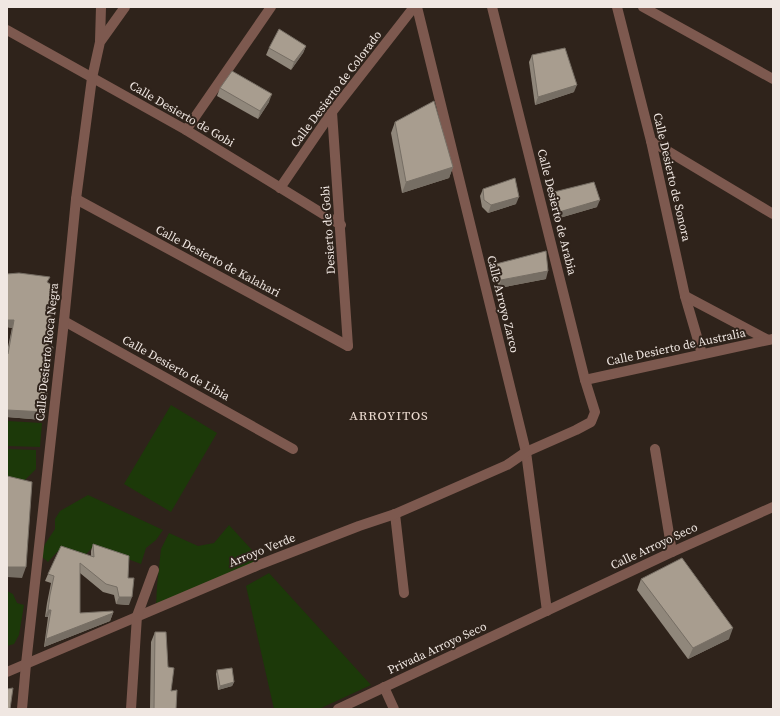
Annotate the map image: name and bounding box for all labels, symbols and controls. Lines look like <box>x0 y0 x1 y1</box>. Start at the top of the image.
street label: Calle Desierto de Colorado <box>287 27 385 151</box>
street label: Calle Desierto de Gobi <box>127 77 238 151</box>
street label: Calle Desierto de Sonora <box>649 111 695 244</box>
street label: Calle Desierto de Arabia <box>534 147 581 277</box>
street label: Desierto de Gobi <box>317 185 339 275</box>
street label: Calle Desierto de Kalahari <box>153 221 284 301</box>
street label: Calle Arroyo Zarco <box>483 254 523 355</box>
street label: Calle Desierto Roca Negra <box>32 281 62 422</box>
street label: Calle Desierto de Australia <box>605 324 748 370</box>
street label: Calle Desierto de Libia <box>119 332 234 405</box>
district label: ARROYITOS <box>349 407 429 424</box>
street label: Calle Arroyo Seco <box>608 519 700 573</box>
street label: Arroyo Verde <box>226 529 298 571</box>
street label: Privada Arroyo Seco <box>385 618 489 678</box>

